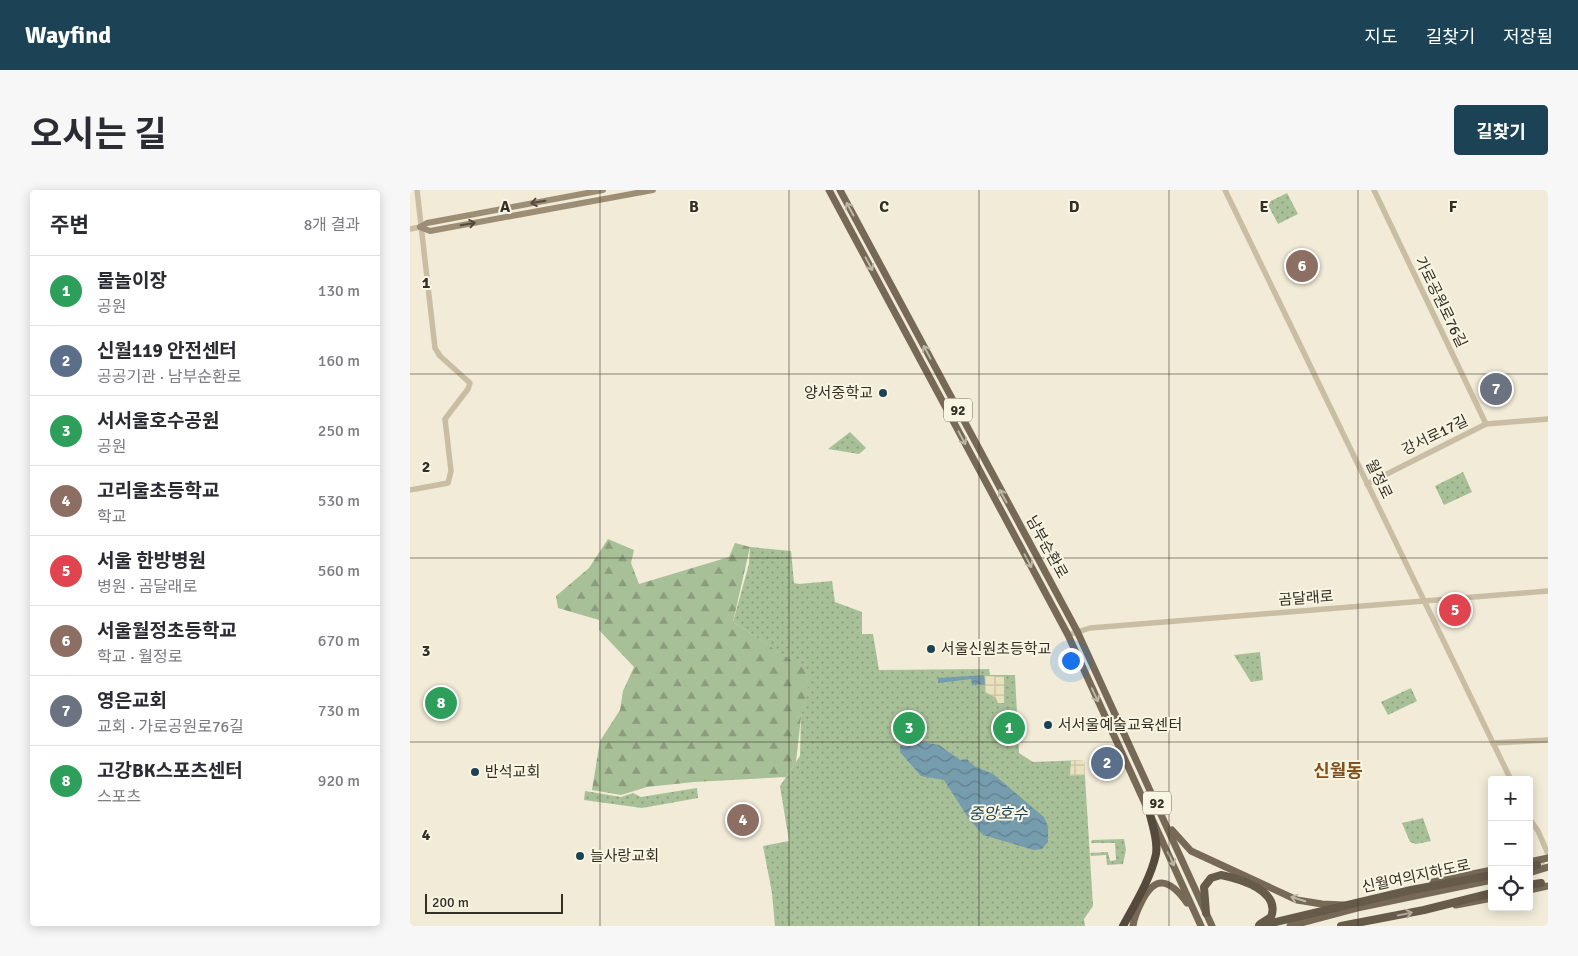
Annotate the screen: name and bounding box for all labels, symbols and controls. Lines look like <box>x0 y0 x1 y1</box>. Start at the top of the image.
text: Wayfind <box>25 20 111 50</box>
text: 지도 <box>1365 26 1398 48</box>
text: 길찾기 <box>1426 26 1475 48</box>
text: 저장됨 <box>1503 26 1553 48</box>
button: 길찾기 <box>1454 105 1548 155</box>
text: 오시는 길 <box>30 113 167 156</box>
text: A <box>500 197 511 217</box>
text: B <box>689 197 699 217</box>
text: C <box>879 197 889 217</box>
text: D <box>1069 197 1080 217</box>
text: E <box>1259 197 1269 217</box>
text: F <box>1449 197 1458 217</box>
one-way arrow <box>530 198 546 207</box>
one-way arrow <box>845 202 854 217</box>
text: 주변 <box>50 212 89 238</box>
text: 8개 결과 <box>304 215 360 235</box>
one-way arrow <box>460 218 476 228</box>
pin: 6 <box>1286 247 1318 285</box>
street label: 가로공원로76길 <box>1411 254 1471 350</box>
one-way arrow <box>865 256 874 271</box>
text: 물놀이장 <box>97 269 167 293</box>
text: 1 <box>422 273 431 293</box>
text: 1 <box>62 281 70 301</box>
text: 130 m <box>318 281 360 301</box>
text: 공원 <box>97 297 126 317</box>
text: 신월119 안전센터 <box>97 339 237 363</box>
one-way arrow <box>922 345 931 360</box>
text: 2 <box>62 351 70 371</box>
text: 160 m <box>318 351 360 371</box>
text: 공공기관 · 남부순환로 <box>97 367 241 387</box>
pin: 7 <box>1480 370 1512 408</box>
place label: 양서중학교 <box>804 384 873 402</box>
marker: 양서중학교 <box>877 387 889 399</box>
road number: 92 <box>944 398 972 422</box>
text: 서서울호수공원 <box>97 409 219 433</box>
street label: 강서로17길 <box>1399 411 1471 459</box>
text: 3 <box>62 421 70 441</box>
text: 250 m <box>318 421 360 441</box>
one-way arrow <box>958 430 967 445</box>
text: 공원 <box>97 437 126 457</box>
street label: 월정로 <box>1362 456 1396 502</box>
text: 2 <box>422 457 430 477</box>
text: 고리울초등학교 <box>97 479 219 503</box>
one-way arrow <box>998 488 1008 503</box>
text: 4 <box>62 491 70 511</box>
text: 530 m <box>318 491 360 511</box>
text: 학교 <box>97 507 126 527</box>
street label: 남부순환로 <box>1022 512 1072 582</box>
text: 서울 한방병원 <box>97 549 206 573</box>
one-way arrow <box>1024 553 1033 568</box>
text: 5 <box>62 561 70 581</box>
text: 560 m <box>318 561 360 581</box>
text: 병원 · 곰달래로 <box>97 577 197 597</box>
street label: 곰달래로 <box>1278 587 1334 609</box>
pin: 5 <box>1439 591 1471 629</box>
text: 서울월정초등학교 <box>97 619 237 643</box>
text: 6 <box>62 631 70 651</box>
text: 670 m <box>318 631 360 651</box>
place label: 서울신원초등학교 <box>941 640 1051 658</box>
text: 3 <box>422 641 430 661</box>
marker: 서울신원초등학교 <box>925 643 937 655</box>
text: 학교 · 월정로 <box>97 647 183 667</box>
your location <box>1058 648 1084 674</box>
pin: 8 <box>425 684 457 722</box>
one-way arrow <box>1090 688 1100 703</box>
text: 영은교회 <box>97 689 167 713</box>
text: 7 <box>62 701 70 721</box>
text: 730 m <box>318 701 360 721</box>
pin: 3 <box>893 709 925 747</box>
pin: 1 <box>993 709 1025 747</box>
place label: 서서울예술교육센터 <box>1058 716 1182 734</box>
text: 교회 · 가로공원로76길 <box>97 717 244 737</box>
marker: 서서울예술교육센터 <box>1042 719 1054 731</box>
pin: 2 <box>1091 744 1123 782</box>
text: 고강BK스포츠센터 <box>97 759 243 783</box>
district label: 신월동 <box>1313 760 1363 782</box>
place label: 반석교회 <box>485 763 540 781</box>
marker: 반석교회 <box>469 766 481 778</box>
text: 8 <box>62 771 70 791</box>
text: 920 m <box>318 771 360 791</box>
map controls <box>1488 776 1533 911</box>
button: + <box>1488 776 1533 821</box>
text: 스포츠 <box>97 787 141 807</box>
road number: 92 <box>1143 792 1171 814</box>
pin: 4 <box>727 801 759 839</box>
water label: 중앙호수 <box>969 804 1029 824</box>
button: − <box>1488 821 1533 866</box>
text: 4 <box>422 825 431 845</box>
place label: 늘사랑교회 <box>590 847 659 865</box>
marker: 늘사랑교회 <box>574 850 586 862</box>
one-way arrow <box>1166 851 1176 866</box>
street label: 신월여의지하도로 <box>1360 856 1472 896</box>
button: locate <box>1488 866 1533 911</box>
scale bar <box>425 891 562 914</box>
text: 200 m <box>432 894 469 911</box>
one-way arrow <box>1291 894 1307 903</box>
one-way arrow <box>1397 908 1413 918</box>

